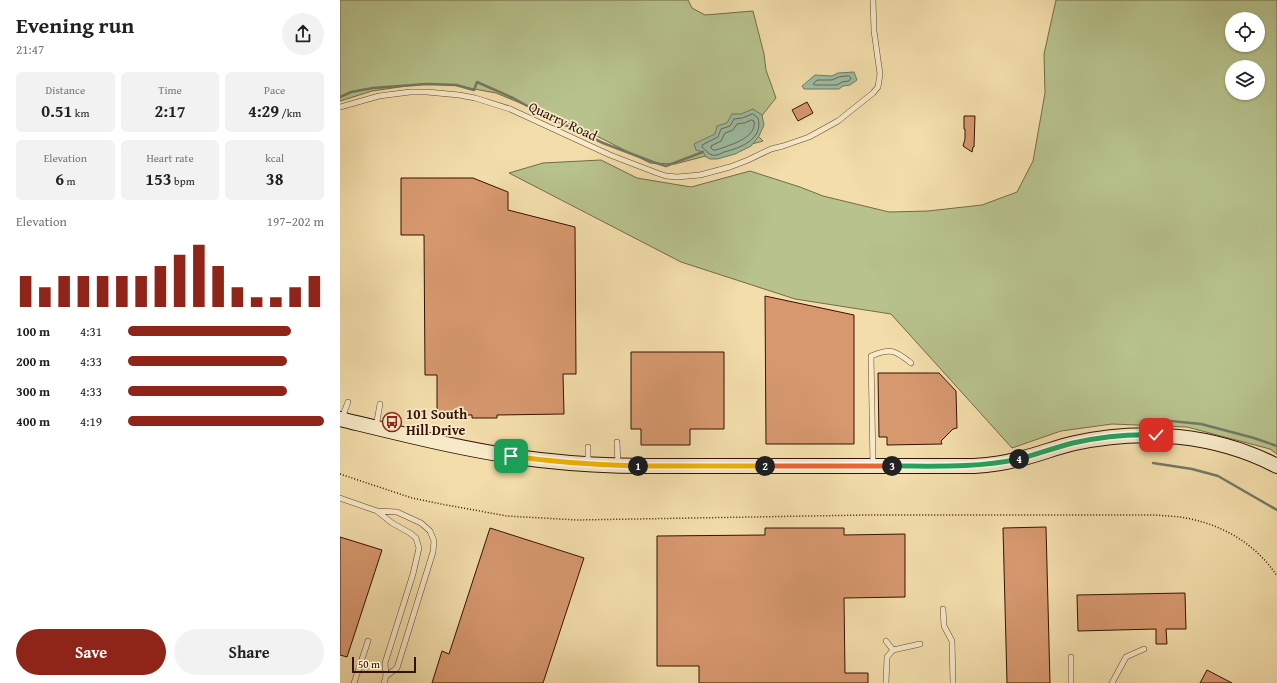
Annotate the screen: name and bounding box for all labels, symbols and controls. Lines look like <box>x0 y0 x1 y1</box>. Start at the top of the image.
text: Evening run <box>16 9 134 41</box>
map controls <box>1225 12 1265 100</box>
button: locate <box>1225 12 1265 52</box>
button: share <box>282 13 324 55</box>
text: 21:47 <box>16 40 44 59</box>
button: layers <box>1225 60 1265 100</box>
text: Distance <box>46 82 85 98</box>
text: Time <box>158 82 182 98</box>
text: Pace <box>264 82 285 98</box>
street label: Quarry Road <box>525 96 601 146</box>
text: 0.51 <box>41 98 72 123</box>
text: 2:17 <box>154 98 186 123</box>
text: 4:29 <box>248 98 279 123</box>
text: km <box>72 105 89 121</box>
text: /km <box>279 105 301 121</box>
text: Elevation <box>44 150 87 166</box>
text: Heart rate <box>146 150 194 166</box>
text: kcal <box>265 150 284 166</box>
text: 6 <box>55 166 64 191</box>
text: 153 <box>145 166 172 191</box>
text: 38 <box>266 166 283 191</box>
text: m <box>64 173 75 189</box>
text: bpm <box>172 173 195 189</box>
text: Elevation <box>16 212 67 231</box>
text: 197–202 m <box>267 212 324 231</box>
text: 100 m <box>16 322 50 341</box>
text: 4:31 <box>80 322 102 341</box>
text: 200 m <box>16 352 50 371</box>
text: 4:33 <box>80 352 102 371</box>
text: 300 m <box>16 382 50 401</box>
text: 4:33 <box>80 382 102 401</box>
place label: 101 South Hill Drive <box>406 404 468 440</box>
bus stop icon: 101 South Hill Drive <box>381 411 403 433</box>
text: 400 m <box>16 412 50 431</box>
text: 4:19 <box>80 412 102 431</box>
pin <box>1139 418 1173 452</box>
icon: check <box>1145 424 1167 446</box>
pin <box>494 439 528 473</box>
icon: arrive <box>500 445 522 467</box>
pin: 4 <box>1009 449 1029 469</box>
text: 4 <box>1016 451 1022 467</box>
pin: 1 <box>628 456 648 476</box>
pin: 2 <box>755 456 775 476</box>
pin: 3 <box>882 456 902 476</box>
text: 1 <box>635 458 641 474</box>
text: 2 <box>762 458 768 474</box>
text: 3 <box>889 458 895 474</box>
button: Save <box>16 629 166 675</box>
button: Share <box>174 629 324 675</box>
scale bar <box>352 655 416 674</box>
text: 50 m <box>358 656 380 672</box>

